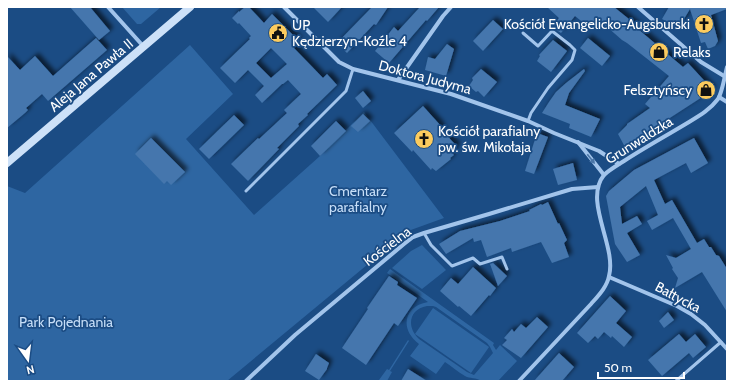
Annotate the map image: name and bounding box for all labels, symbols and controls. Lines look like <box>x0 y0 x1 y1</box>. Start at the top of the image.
church icon: Kościół Ewangelicko-Augsburski <box>693 13 715 35</box>
place label: Kościół Ewangelicko-Augsburski <box>504 15 690 33</box>
place label: UP Kędzierzyn-Koźle 4 <box>292 16 407 50</box>
public building icon: UP Kędzierzyn-Koźle 4 <box>267 22 289 44</box>
street label: Aleja Jana Pawła II <box>45 35 137 115</box>
shop icon: Relaks <box>648 41 670 63</box>
place label: Relaks <box>673 43 711 61</box>
street label: Doktora Judyma <box>377 56 474 98</box>
shop icon: Felsztyńscy <box>695 79 717 101</box>
place label: Felsztyńscy <box>624 81 692 99</box>
street label: Grunwaldzka <box>602 112 676 168</box>
place label: Kościół parafialny pw. św. Mikołaja <box>438 122 540 156</box>
church icon: Kościół parafialny pw. św. Mikołaja <box>413 128 435 150</box>
one-way arrow <box>587 153 596 164</box>
park label: Cmentarz parafialny <box>329 182 387 216</box>
street label: Kościelna <box>360 222 415 270</box>
street label: Bałtycka <box>652 277 704 317</box>
park label: Park Pojednania <box>19 313 113 331</box>
north arrow <box>8 340 48 380</box>
scale bar <box>598 354 684 380</box>
text: 50 m <box>604 360 632 375</box>
text: N <box>25 362 36 377</box>

